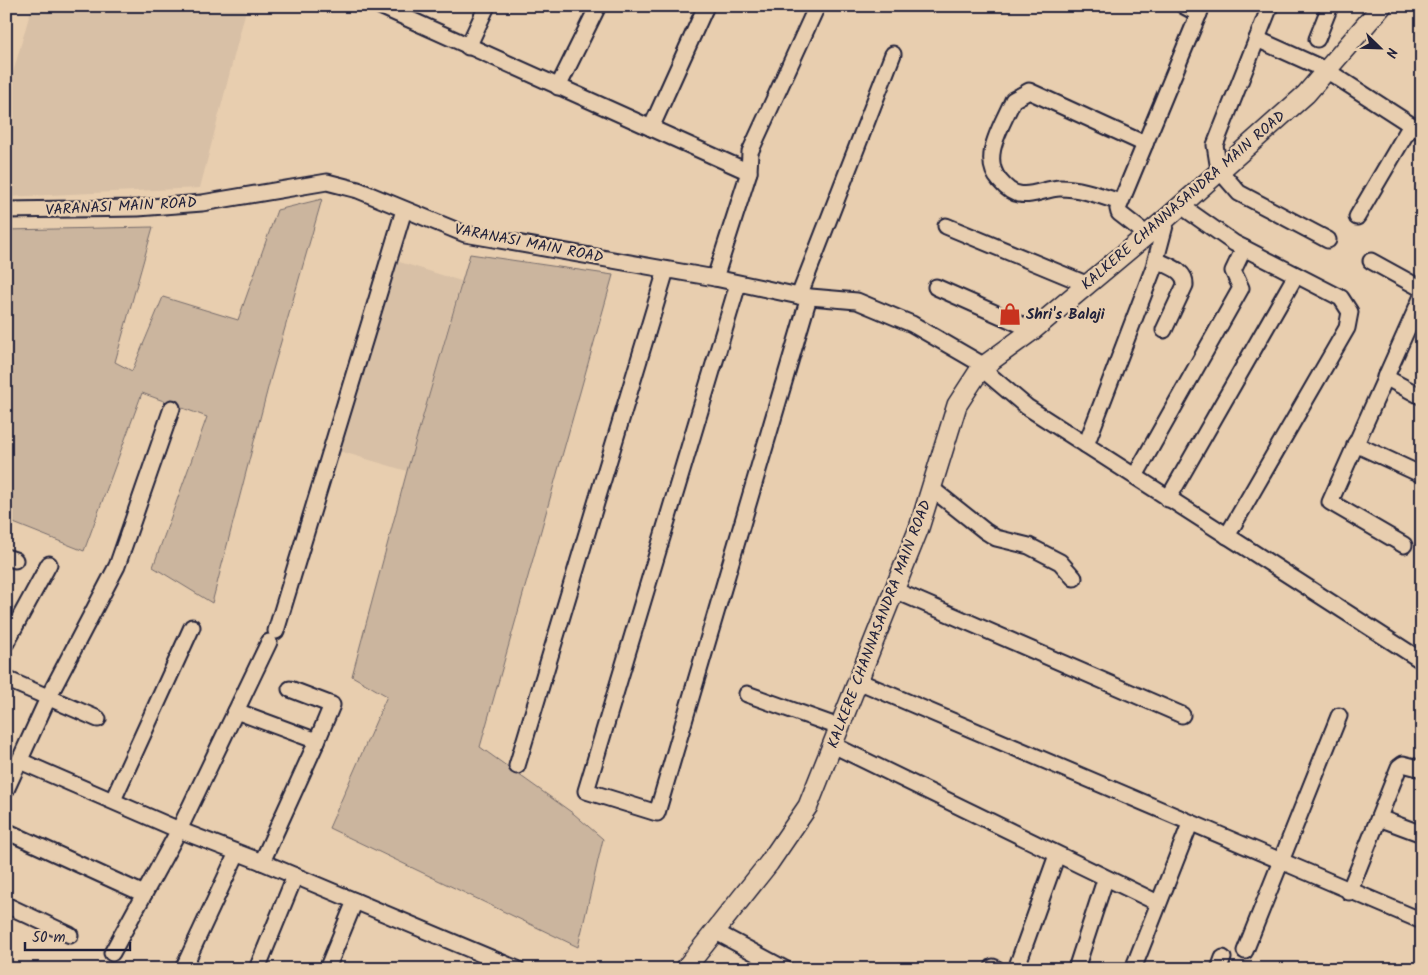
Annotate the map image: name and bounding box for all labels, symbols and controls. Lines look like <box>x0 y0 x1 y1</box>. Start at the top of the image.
north arrow <box>1356 22 1406 72</box>
text: N <box>1379 44 1403 61</box>
street label: KALKERE CHANNASANDRA MAIN ROAD <box>1076 105 1292 297</box>
street label: VARANASI MAIN ROAD <box>45 191 198 223</box>
street label: VARANASI MAIN ROAD <box>452 218 606 270</box>
shop icon: Shri's Balaji <box>997 301 1023 327</box>
place label: Shri's Balaji <box>1026 303 1106 327</box>
street label: KALKERE CHANNASANDRA MAIN ROAD <box>821 496 939 752</box>
scale bar <box>25 920 130 952</box>
text: 50 m <box>32 926 66 950</box>

